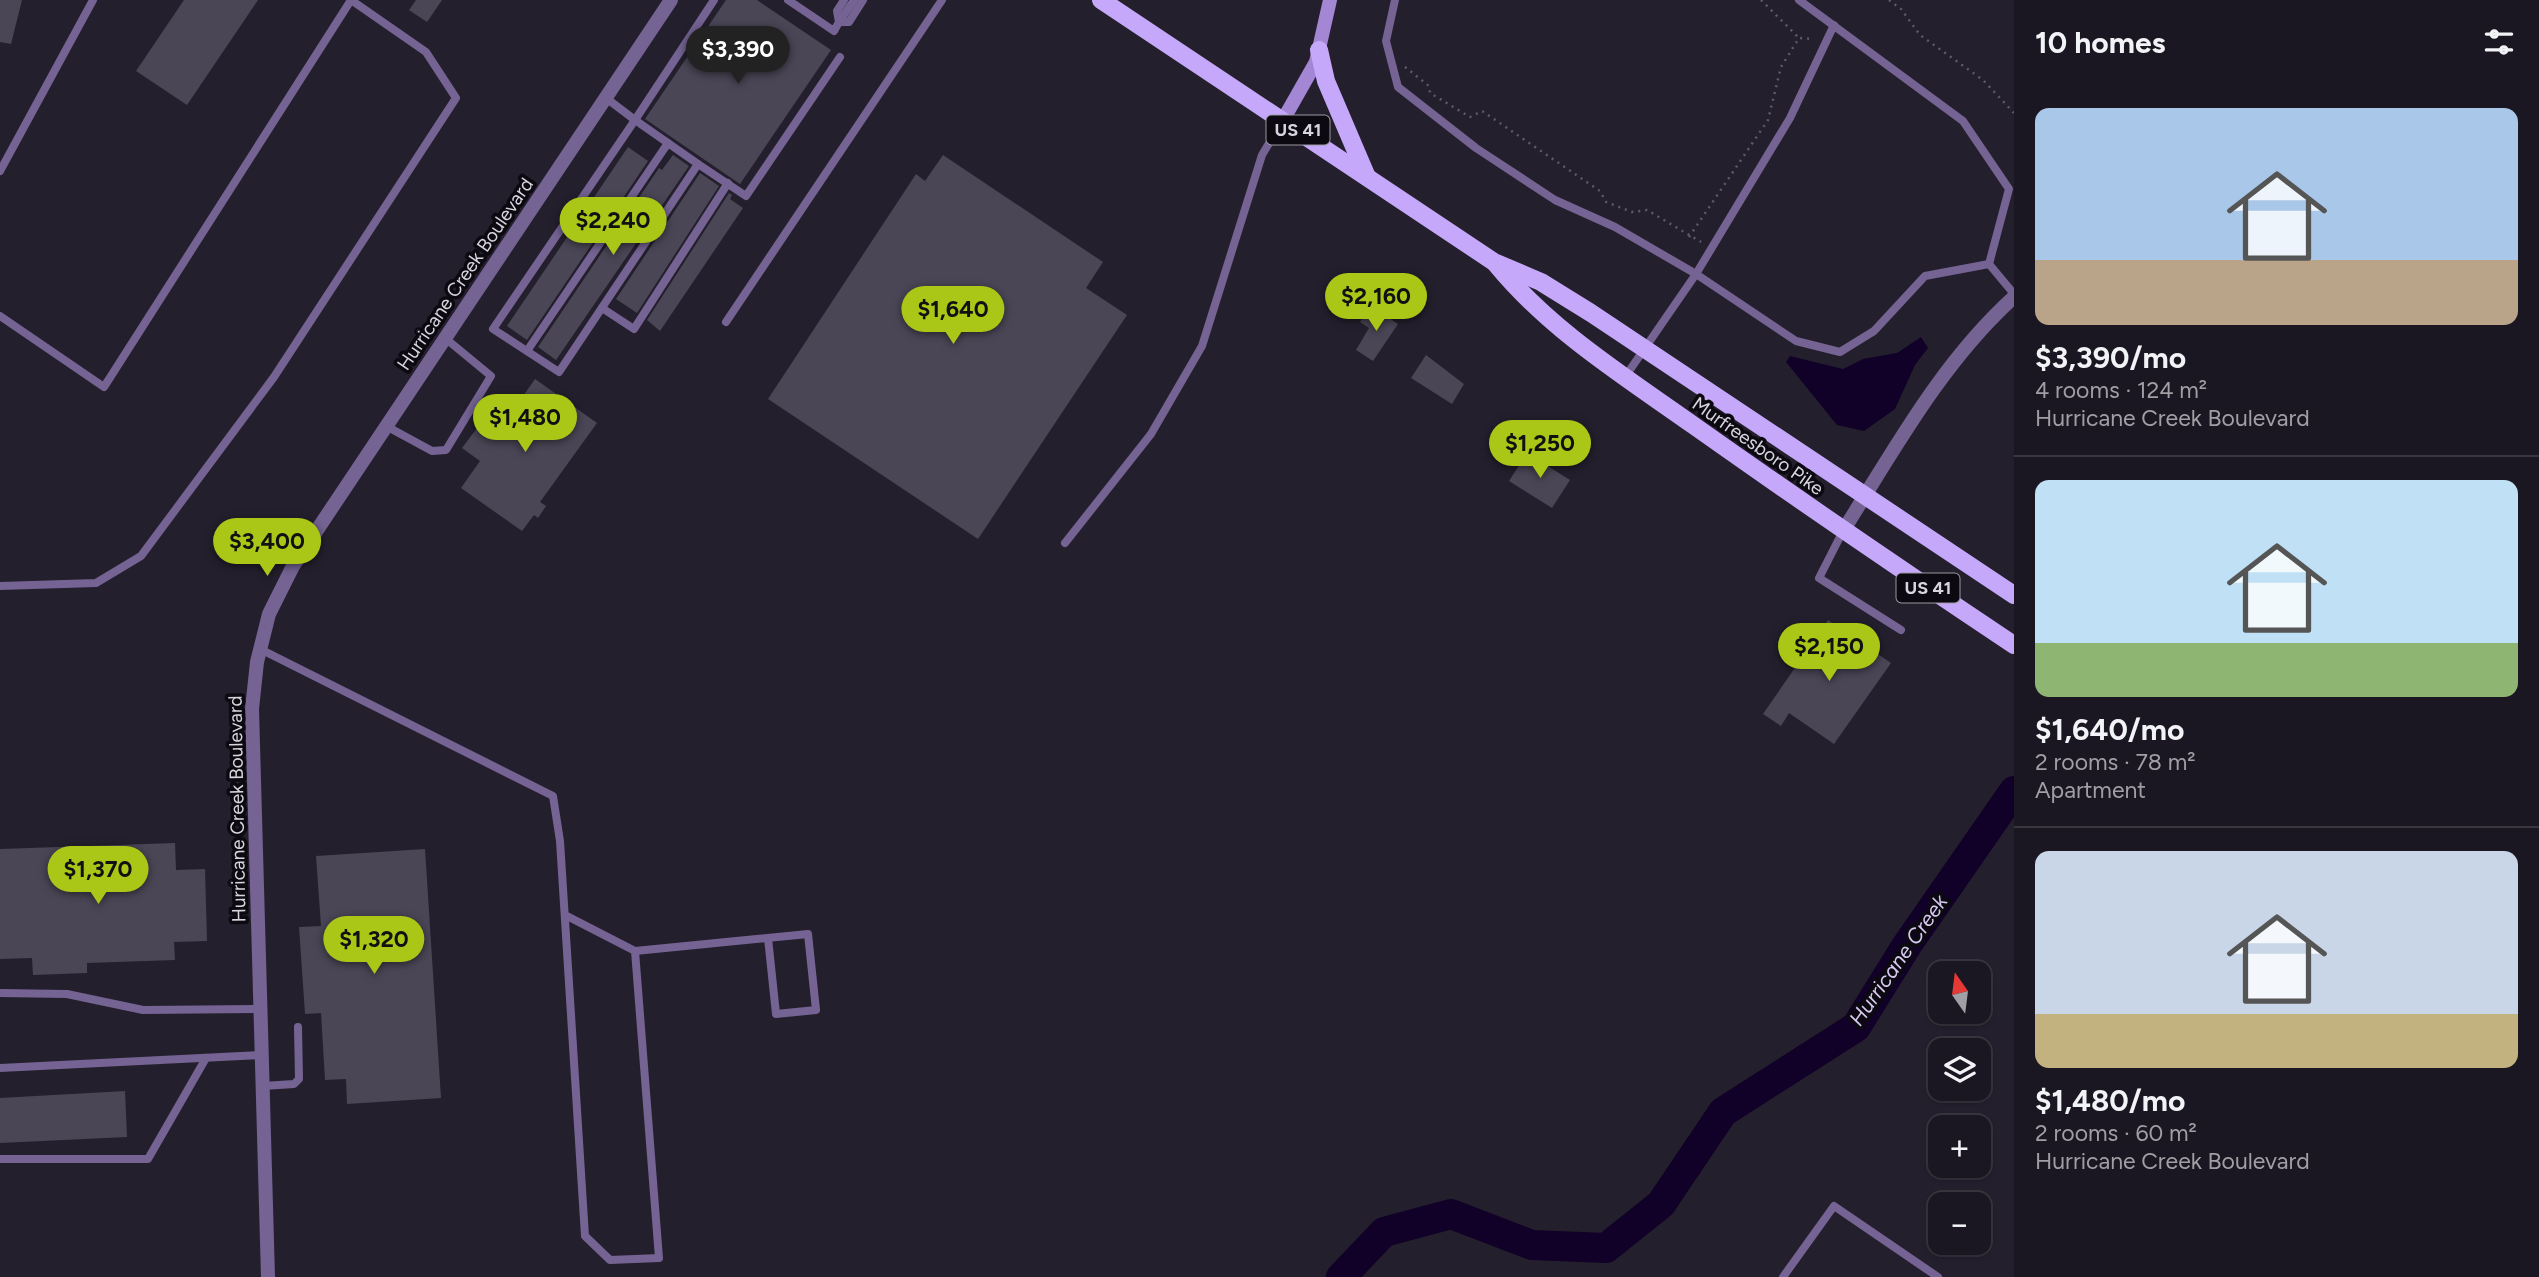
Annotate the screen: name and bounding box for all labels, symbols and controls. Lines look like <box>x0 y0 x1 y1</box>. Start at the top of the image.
icon: filters <box>2480 23 2518 61</box>
text: 10 homes <box>2035 24 2166 61</box>
pin: $3,390 <box>681 27 795 86</box>
text: $3,390 <box>702 35 774 63</box>
road number: US 41 <box>1266 116 1330 145</box>
icon: home <box>2214 153 2340 279</box>
street label: Hurricane Creek Boulevard <box>392 173 538 375</box>
pin: $2,240 <box>556 198 670 257</box>
text: $2,240 <box>576 206 650 234</box>
pin: $2,160 <box>1319 274 1433 333</box>
text: $2,160 <box>1341 282 1411 310</box>
pin: $1,640 <box>896 286 1010 346</box>
text: $1,640 <box>917 295 989 323</box>
text: $3,390/mo <box>2035 339 2186 376</box>
text: 4 rooms · 124 m² <box>2035 376 2207 404</box>
street label: Murfreesboro Pike <box>1688 392 1828 500</box>
pin: $1,480 <box>468 394 582 454</box>
text: $1,480 <box>489 403 561 431</box>
text: Hurricane Creek Boulevard <box>2035 404 2310 432</box>
pin: $1,250 <box>1483 420 1597 480</box>
text: $1,250 <box>1505 429 1575 457</box>
pin: $3,400 <box>210 518 324 578</box>
icon: home <box>2214 525 2340 651</box>
text: $3,400 <box>229 527 305 555</box>
road number: US 41 <box>1896 574 1960 602</box>
pin: $2,150 <box>1772 624 1886 683</box>
text: $2,150 <box>1794 632 1864 660</box>
street label: Hurricane Creek Boulevard <box>224 695 250 923</box>
text: $1,640/mo <box>2035 711 2184 748</box>
text: 2 rooms · 78 m² <box>2035 748 2196 776</box>
text: Apartment <box>2035 776 2146 804</box>
pin: $1,370 <box>41 846 155 906</box>
text: $1,370 <box>64 855 132 883</box>
water label: Hurricane Creek <box>1844 889 1953 1030</box>
icon: home <box>2214 896 2340 1022</box>
pin: $1,320 <box>317 916 431 976</box>
text: $1,320 <box>339 925 409 953</box>
north arrow <box>1928 961 1992 1024</box>
map controls <box>1928 961 1991 1255</box>
button: layers <box>1928 1038 1991 1101</box>
text: $1,480/mo <box>2035 1082 2185 1119</box>
button: + <box>1928 1115 1991 1178</box>
text: 2 rooms · 60 m² <box>2035 1119 2197 1147</box>
text: Hurricane Creek Boulevard <box>2035 1147 2310 1175</box>
button: − <box>1928 1192 1991 1255</box>

